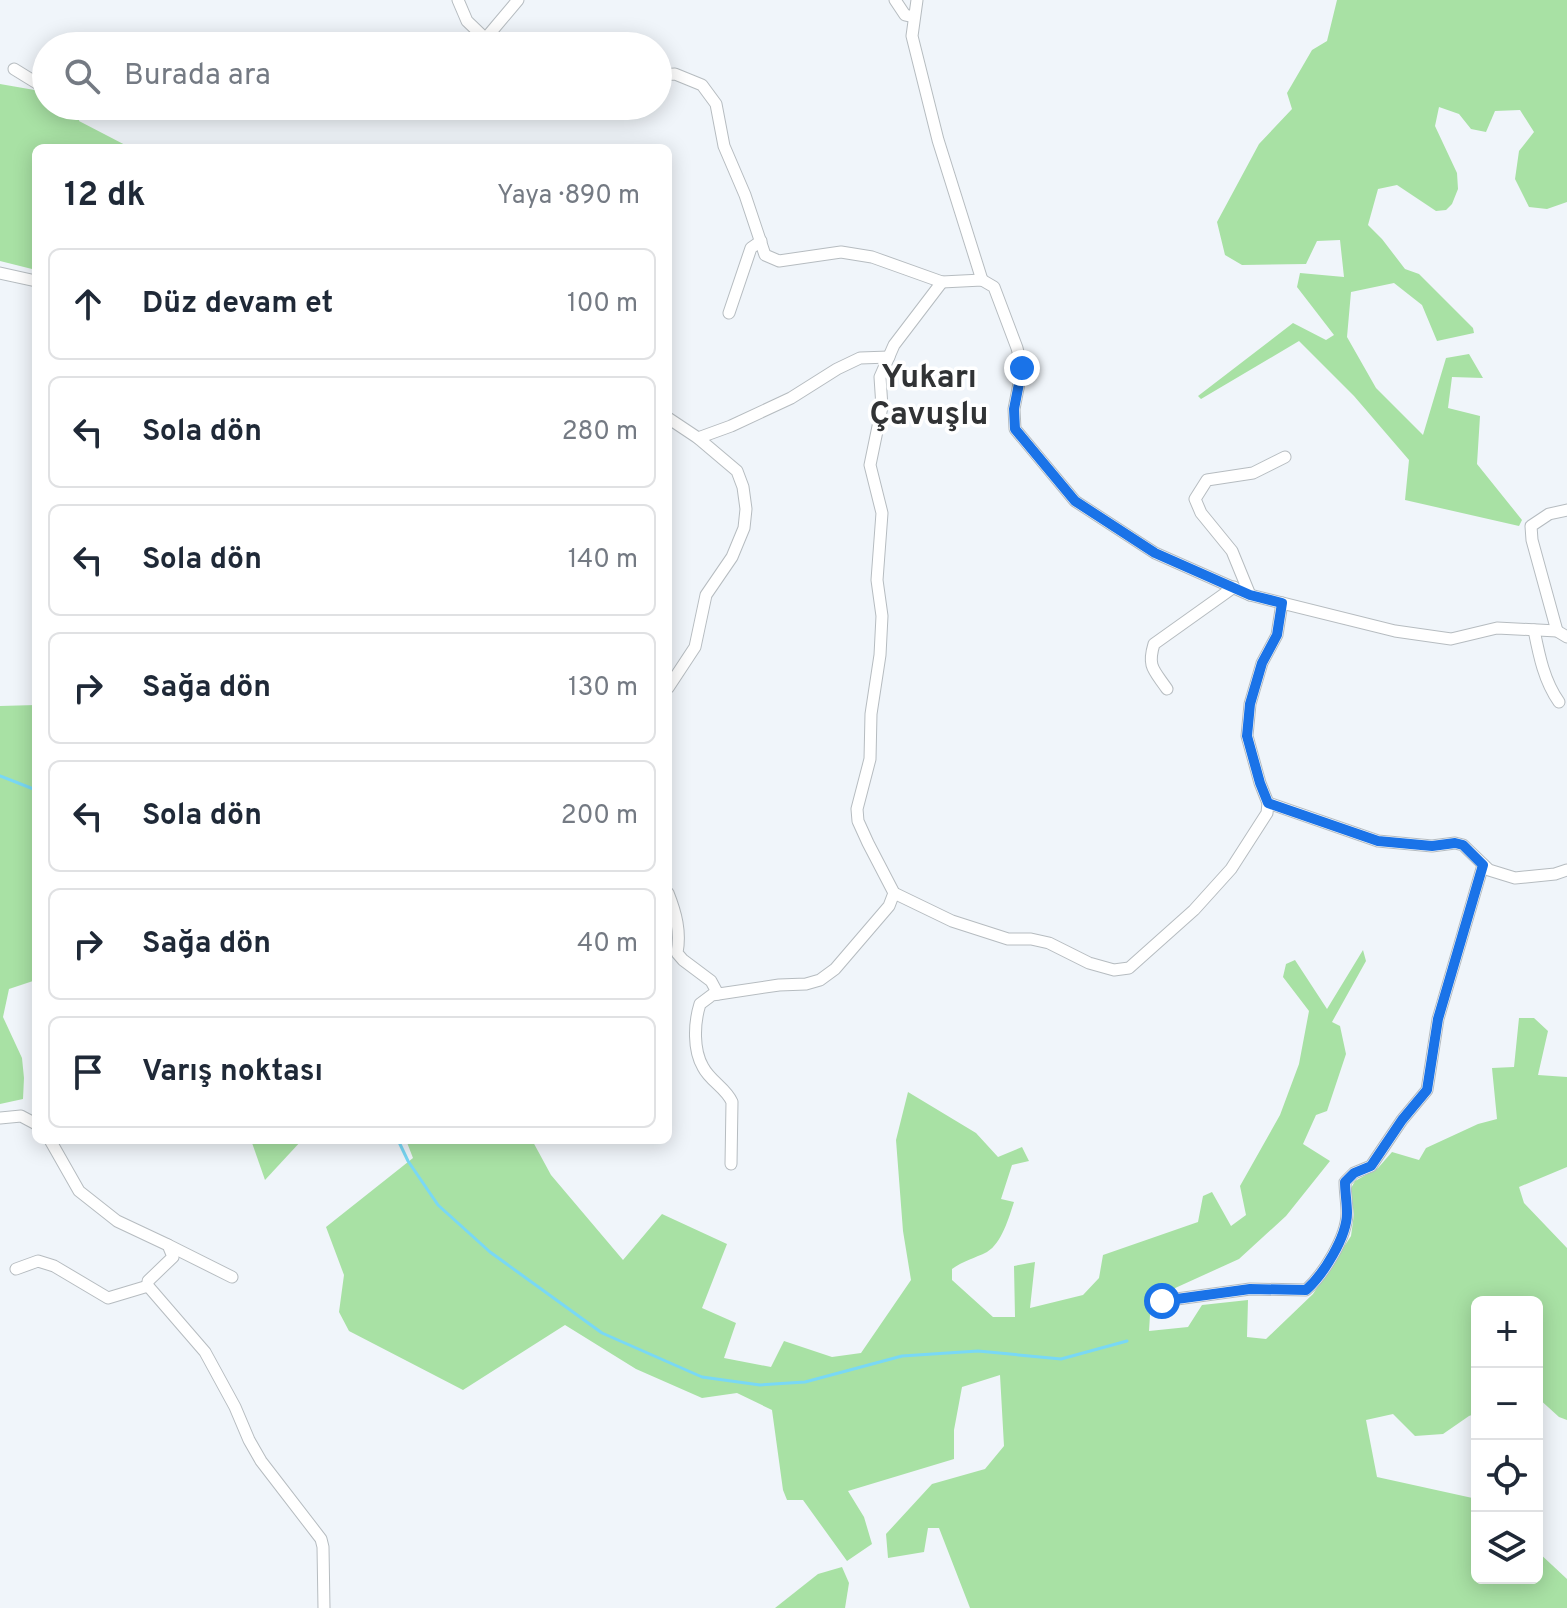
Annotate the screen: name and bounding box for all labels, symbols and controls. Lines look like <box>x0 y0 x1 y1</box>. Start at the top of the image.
search box <box>32 32 672 120</box>
icon: search <box>60 54 104 98</box>
text: Burada ara <box>124 58 271 95</box>
text: 12 dk <box>64 175 146 218</box>
text: Yaya · 890 m <box>497 180 640 213</box>
icon: ahead <box>66 282 110 326</box>
text: Düz devam et <box>142 286 333 323</box>
text: 100 m <box>567 288 638 321</box>
route end <box>1004 350 1040 386</box>
district label: Yukarı Çavuşlu <box>870 359 988 436</box>
icon: left <box>66 410 110 454</box>
text: Sola dön <box>142 414 262 451</box>
text: 280 m <box>562 416 638 449</box>
icon: left <box>66 538 110 582</box>
text: Sola dön <box>142 542 262 579</box>
text: 140 m <box>568 544 638 577</box>
icon: right <box>66 666 110 710</box>
text: Sağa dön <box>142 670 271 707</box>
text: 130 m <box>568 672 638 705</box>
icon: left <box>66 794 110 838</box>
text: Sola dön <box>142 798 262 835</box>
text: 200 m <box>561 800 638 833</box>
icon: right <box>66 922 110 966</box>
text: Sağa dön <box>142 926 271 963</box>
text: 40 m <box>577 928 638 961</box>
icon: arrive <box>66 1050 110 1094</box>
text: Varış noktası <box>142 1054 323 1091</box>
route start <box>1144 1283 1180 1319</box>
map controls <box>1471 1296 1543 1584</box>
button: + <box>1471 1296 1543 1368</box>
button: − <box>1471 1368 1543 1440</box>
button: locate <box>1471 1440 1543 1512</box>
button: layers <box>1471 1512 1543 1584</box>

